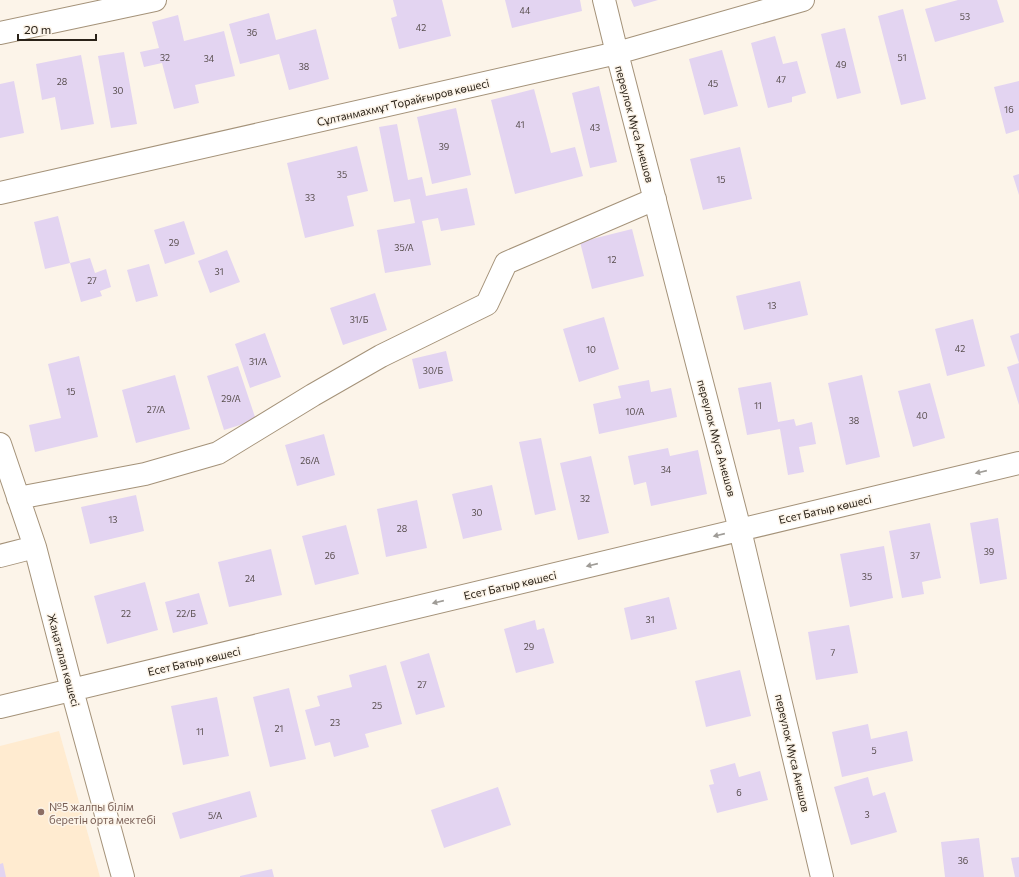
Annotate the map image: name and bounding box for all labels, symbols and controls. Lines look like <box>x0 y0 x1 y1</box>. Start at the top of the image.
house number: 44 <box>520 5 531 16</box>
house number: 53 <box>960 11 970 22</box>
scale bar <box>18 16 96 42</box>
text: 20 m <box>24 22 51 36</box>
house number: 42 <box>416 22 426 33</box>
house number: 36 <box>247 27 257 38</box>
house number: 32 <box>160 52 170 63</box>
house number: 51 <box>897 52 907 63</box>
house number: 34 <box>204 53 215 64</box>
house number: 49 <box>836 59 846 70</box>
house number: 38 <box>299 61 309 72</box>
street label: переулок Муса Анешов <box>613 64 657 184</box>
house number: 47 <box>776 74 786 85</box>
house number: 28 <box>57 76 67 87</box>
street label: Сұлтанмахмұт Торайғыров көшесі <box>315 76 491 128</box>
house number: 45 <box>708 78 718 89</box>
house number: 30 <box>112 85 124 96</box>
house number: 16 <box>1004 104 1014 115</box>
house number: 41 <box>516 119 524 130</box>
house number: 43 <box>590 122 600 133</box>
house number: 39 <box>439 141 449 152</box>
house number: 35 <box>337 169 347 180</box>
house number: 15 <box>716 174 726 185</box>
house number: 33 <box>305 192 315 203</box>
house number: 29 <box>169 237 179 248</box>
house number: 35/А <box>394 242 414 253</box>
house number: 12 <box>608 254 616 265</box>
house number: 31 <box>215 266 223 277</box>
house number: 27 <box>87 275 97 286</box>
house number: 13 <box>768 300 776 311</box>
house number: 31/Б <box>350 314 369 325</box>
house number: 42 <box>955 343 965 354</box>
house number: 10 <box>586 344 596 355</box>
house number: 31/А <box>249 356 267 367</box>
house number: 30/Б <box>423 365 444 376</box>
street label: переулок Муса Анешов <box>695 378 739 498</box>
house number: 15 <box>66 386 76 397</box>
house number: 29/А <box>221 393 241 404</box>
house number: 11 <box>754 400 762 411</box>
house number: 27/А <box>147 404 165 415</box>
house number: 10/А <box>626 406 644 417</box>
house number: 40 <box>916 410 928 421</box>
house number: 38 <box>849 415 859 426</box>
house number: 26/А <box>300 455 320 466</box>
house number: 34 <box>661 464 672 475</box>
one-way arrow <box>975 469 987 475</box>
street label: Есет Батыр көшесі <box>777 492 873 526</box>
house number: 32 <box>580 493 590 504</box>
house number: 30 <box>471 507 483 518</box>
house number: 13 <box>109 514 117 525</box>
house number: 28 <box>397 523 407 534</box>
one-way arrow <box>712 532 724 538</box>
house number: 39 <box>984 546 994 557</box>
house number: 26 <box>325 550 335 561</box>
house number: 37 <box>910 550 920 561</box>
one-way arrow <box>586 563 598 569</box>
street label: Есет Батыр көшесі <box>462 568 558 602</box>
house number: 35 <box>862 571 872 582</box>
house number: 24 <box>245 573 256 584</box>
one-way arrow <box>432 599 444 605</box>
house number: 22 <box>121 608 131 619</box>
house number: 22/Б <box>176 608 196 619</box>
street label: Жаңаталап көшесі <box>45 612 83 708</box>
house number: 31 <box>646 614 654 625</box>
house number: 29 <box>524 641 534 652</box>
street label: Есет Батыр көшесі <box>146 644 242 678</box>
house number: 7 <box>831 647 836 658</box>
house number: 27 <box>417 679 427 690</box>
street label: переулок Муса Анешов <box>773 693 813 813</box>
house number: 25 <box>372 700 382 711</box>
house number: 23 <box>330 717 340 728</box>
house number: 21 <box>275 723 283 734</box>
house number: 11 <box>196 726 204 737</box>
house number: 5 <box>871 745 877 756</box>
house number: 6 <box>736 787 742 798</box>
place label: №5 жалпы білім беретін орта мектебі <box>49 800 156 826</box>
marker: №5 жалпы білім беретін орта мектебі <box>36 807 46 817</box>
house number: 3 <box>864 809 870 820</box>
house number: 5/А <box>208 810 222 821</box>
house number: 36 <box>958 855 968 866</box>

